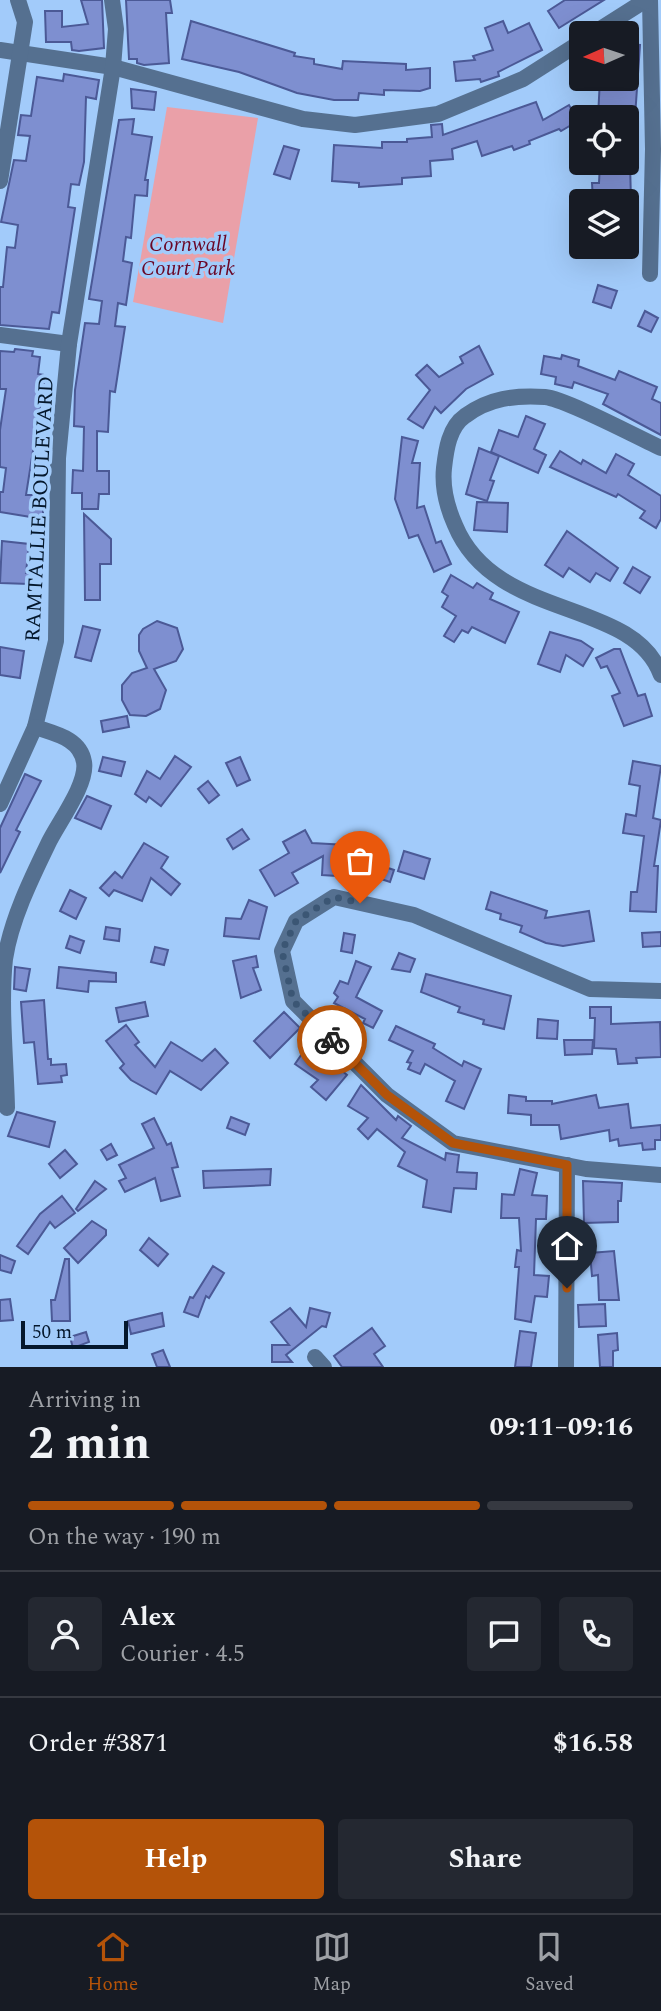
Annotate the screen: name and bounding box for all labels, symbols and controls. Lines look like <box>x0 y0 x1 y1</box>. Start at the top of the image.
north arrow <box>569 21 639 91</box>
map controls <box>569 21 639 259</box>
button: locate <box>569 105 639 175</box>
button: layers <box>569 189 639 259</box>
park label: Cornwall Court Park <box>141 229 235 285</box>
street label: RAMTALLIE BOULEVARD <box>17 375 63 643</box>
pin <box>330 831 390 903</box>
icon: bag <box>341 842 379 880</box>
courier <box>297 1005 367 1075</box>
icon: bike <box>313 1021 351 1059</box>
pin <box>537 1216 597 1288</box>
icon: home <box>548 1227 586 1265</box>
scale bar <box>21 1318 128 1350</box>
text: 50 m <box>32 1318 72 1347</box>
text: Arriving in <box>28 1383 141 1418</box>
text: 09:11–09:16 <box>489 1407 633 1447</box>
text: 2 min <box>28 1409 150 1479</box>
text: On the way · 190 m <box>28 1520 221 1555</box>
button: person <box>28 1597 102 1671</box>
text: Alex <box>120 1597 175 1637</box>
button: chat <box>467 1597 541 1671</box>
button: phone <box>559 1597 633 1671</box>
text: Courier · 4.5 <box>120 1637 245 1672</box>
text: Order #3871 <box>28 1723 168 1763</box>
text: $16.58 <box>553 1723 633 1763</box>
button: Help <box>28 1819 324 1899</box>
button: Share <box>338 1819 633 1899</box>
tab: Home <box>87 1928 138 1999</box>
tab: Map <box>313 1928 351 1999</box>
tab: Saved <box>525 1928 574 1999</box>

